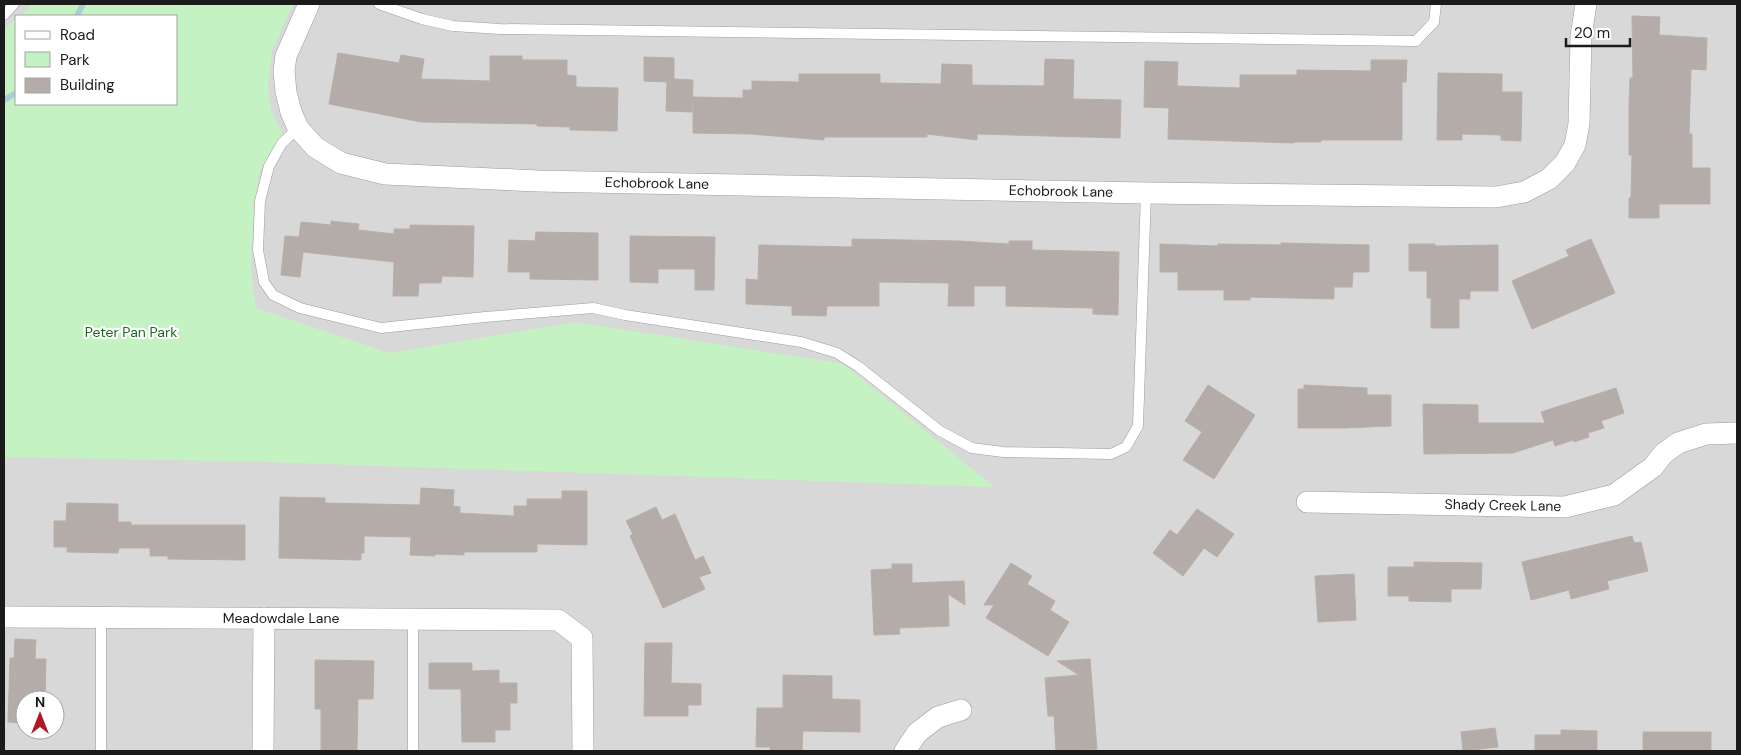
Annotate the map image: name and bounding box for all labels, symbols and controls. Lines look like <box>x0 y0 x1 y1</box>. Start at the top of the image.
legend <box>15 15 178 105</box>
scale bar <box>1566 15 1630 47</box>
text: 20 m <box>1574 23 1610 43</box>
text: Road <box>60 25 95 45</box>
text: Park <box>60 50 90 70</box>
text: Building <box>60 75 115 95</box>
street label: Echobrook Lane <box>605 173 709 193</box>
street label: Echobrook Lane <box>1009 181 1113 201</box>
park label: Peter Pan Park <box>85 323 177 341</box>
street label: Shady Creek Lane <box>1445 495 1562 515</box>
street label: Meadowdale Lane <box>223 609 339 627</box>
north arrow <box>15 690 65 740</box>
text: N <box>35 693 45 711</box>

